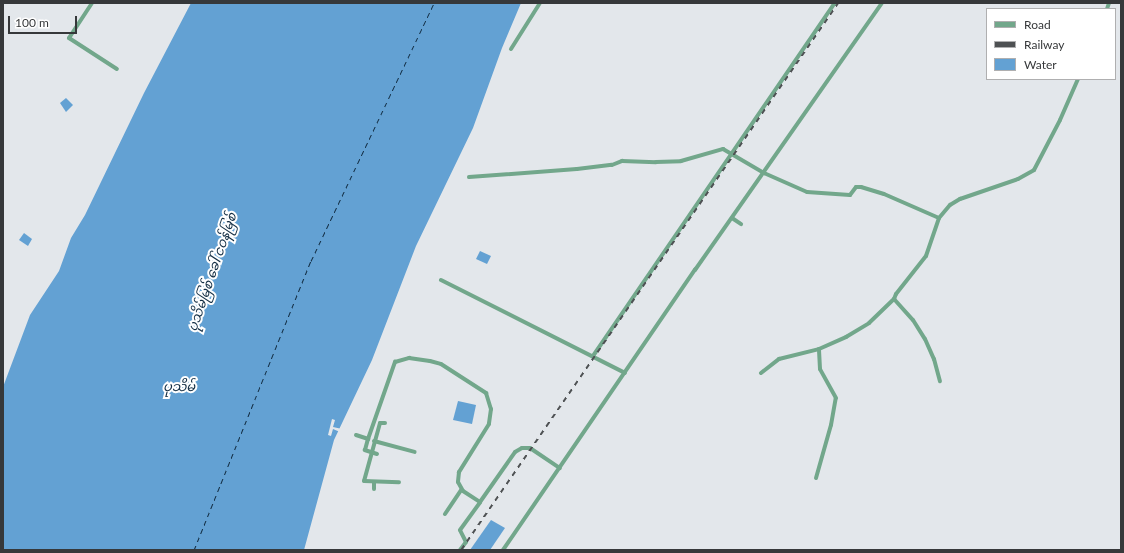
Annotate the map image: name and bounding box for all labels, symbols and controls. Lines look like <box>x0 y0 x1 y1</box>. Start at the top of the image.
scale bar <box>10 8 79 34</box>
legend <box>986 8 1116 80</box>
text: 100 m <box>15 15 49 30</box>
text: Road <box>1024 17 1051 32</box>
text: Railway <box>1024 37 1064 52</box>
text: Water <box>1024 57 1057 72</box>
water label: ပုသိမ်မြစ် ခေါ် ငဝန်မြစ် <box>184 211 240 333</box>
water label: ပုသိမ် <box>163 378 195 394</box>

